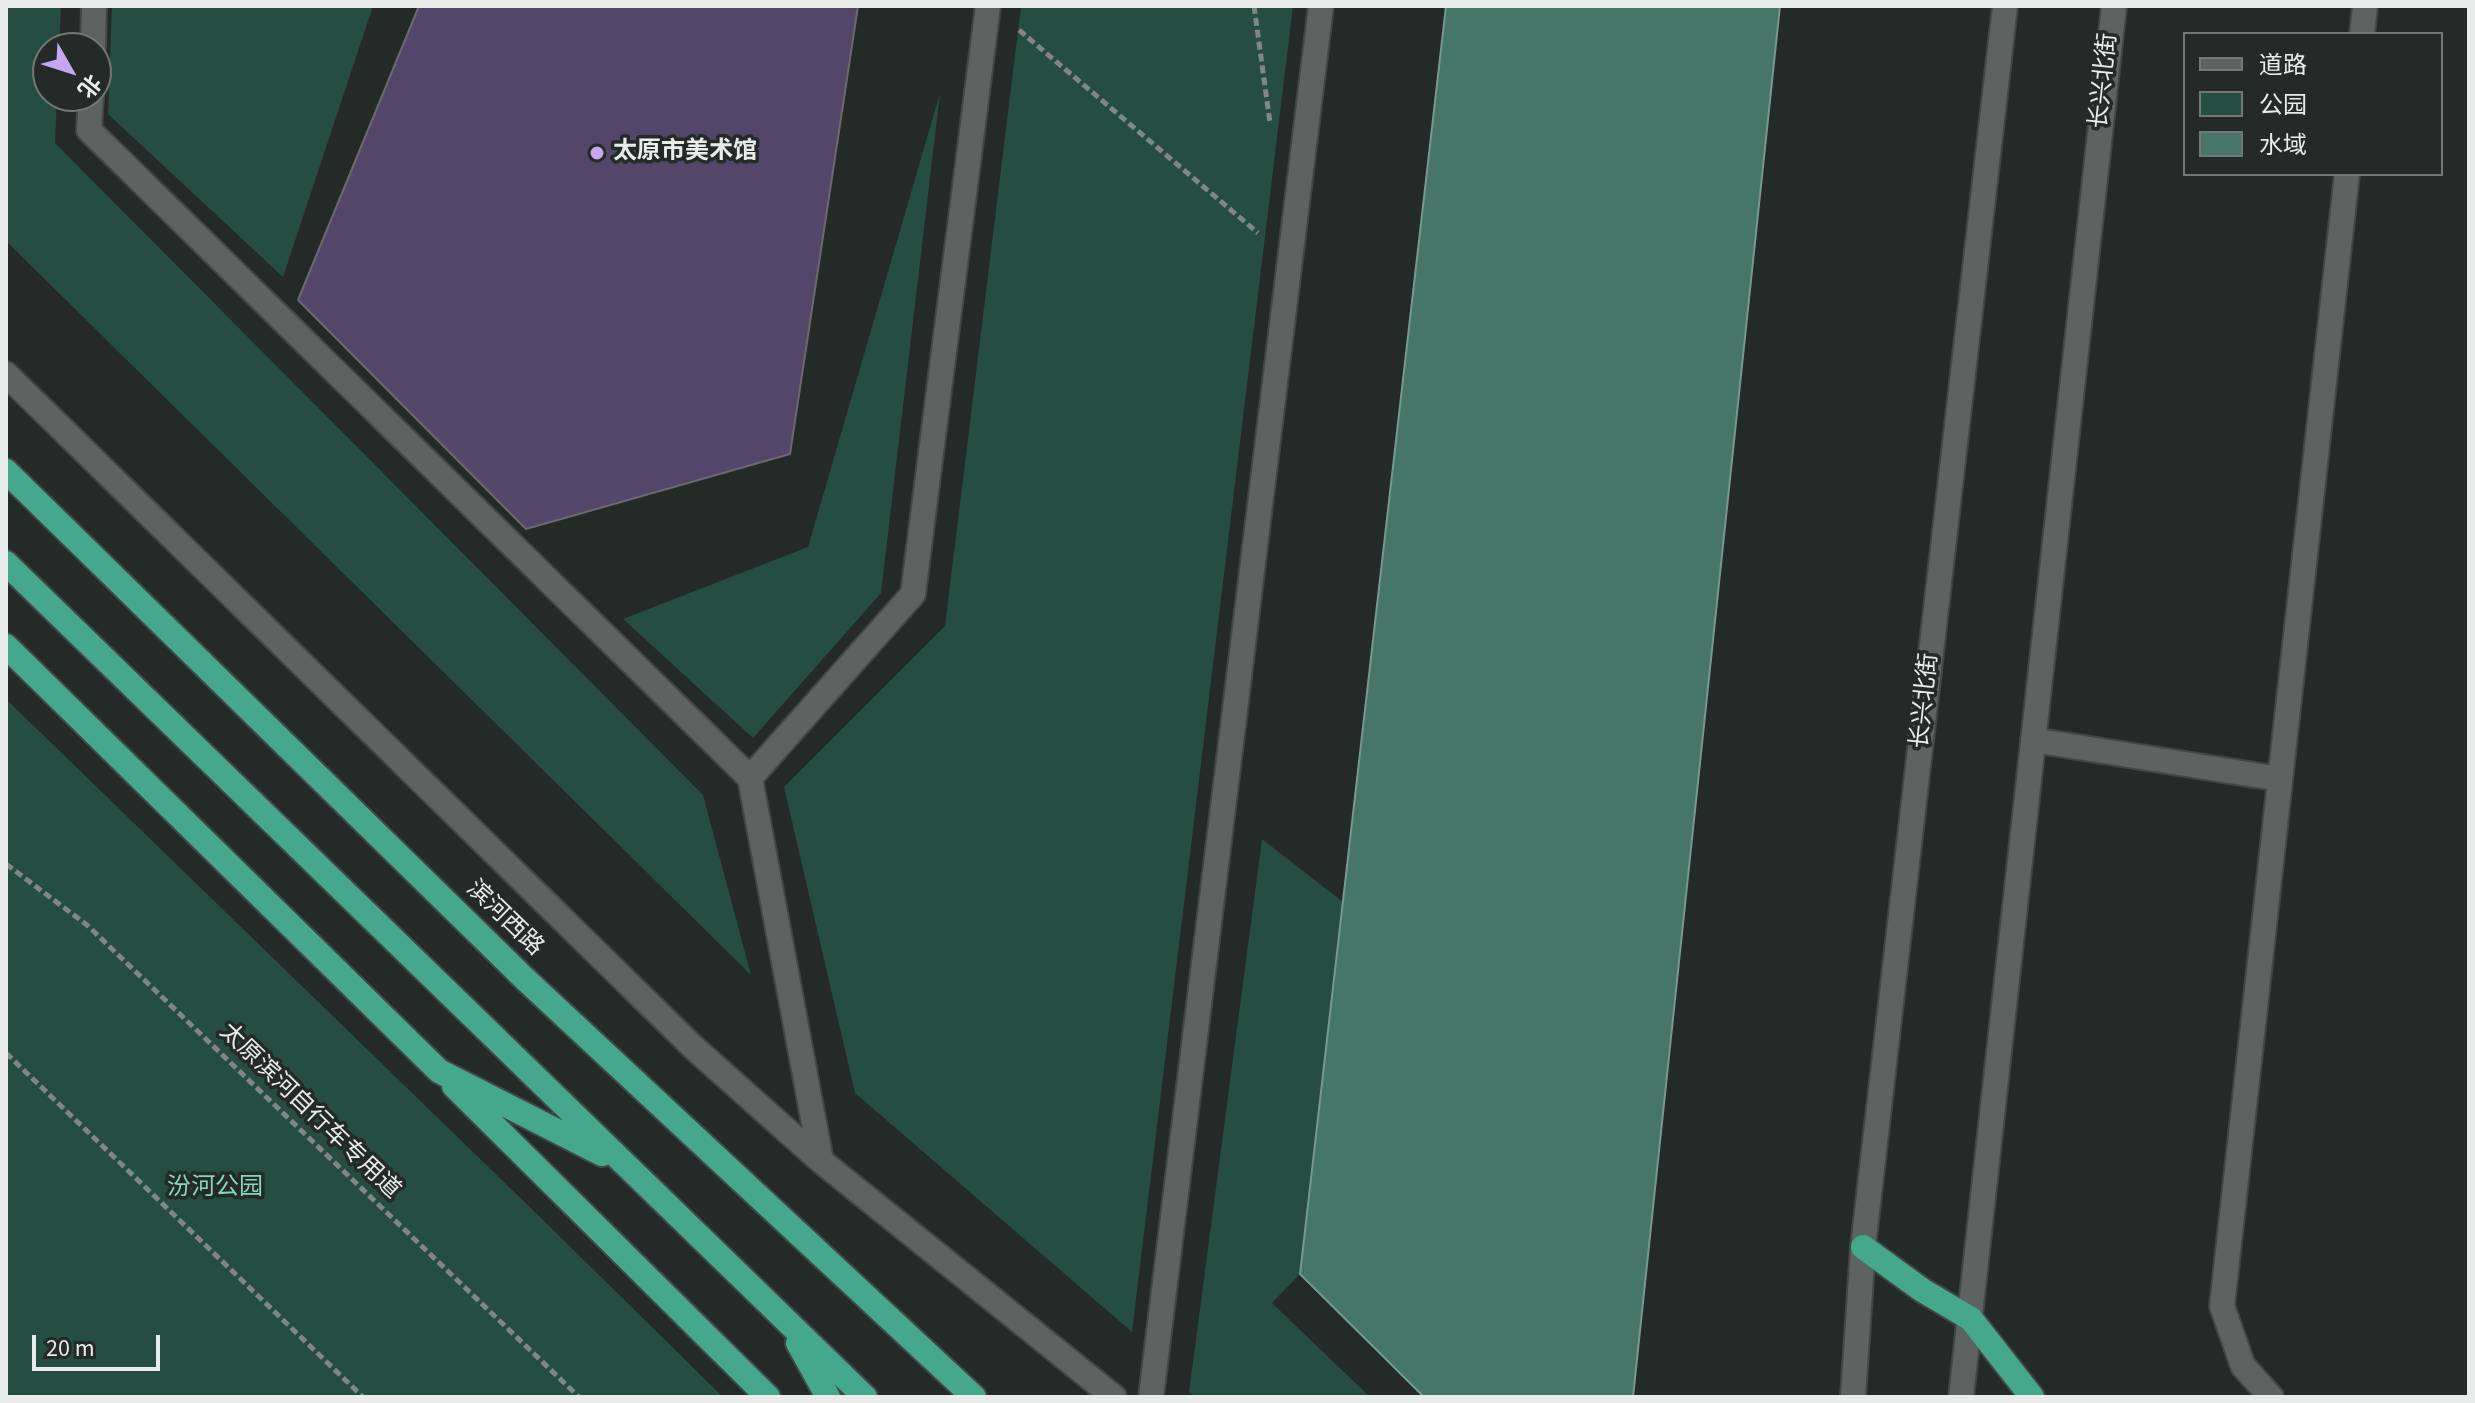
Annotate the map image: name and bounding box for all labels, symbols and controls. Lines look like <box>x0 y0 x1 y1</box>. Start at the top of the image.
north arrow <box>32 32 112 112</box>
street label: 长兴北街 <box>2086 32 2124 130</box>
legend <box>2183 32 2443 176</box>
text: 道路 <box>2259 48 2307 83</box>
text: 北 <box>70 67 108 104</box>
text: 公园 <box>2259 88 2307 123</box>
text: 水域 <box>2259 128 2307 163</box>
place label: 太原市美术馆 <box>613 139 757 167</box>
marker: 太原市美术馆 <box>588 144 606 162</box>
street label: 长兴北街 <box>1907 652 1945 750</box>
street label: 滨河西路 <box>459 875 549 963</box>
street label: 太原滨河自行车专用道 <box>213 1018 405 1206</box>
park label: 汾河公园 <box>167 1175 263 1203</box>
scale bar <box>36 1319 164 1369</box>
text: 20 m <box>46 1331 95 1366</box>

